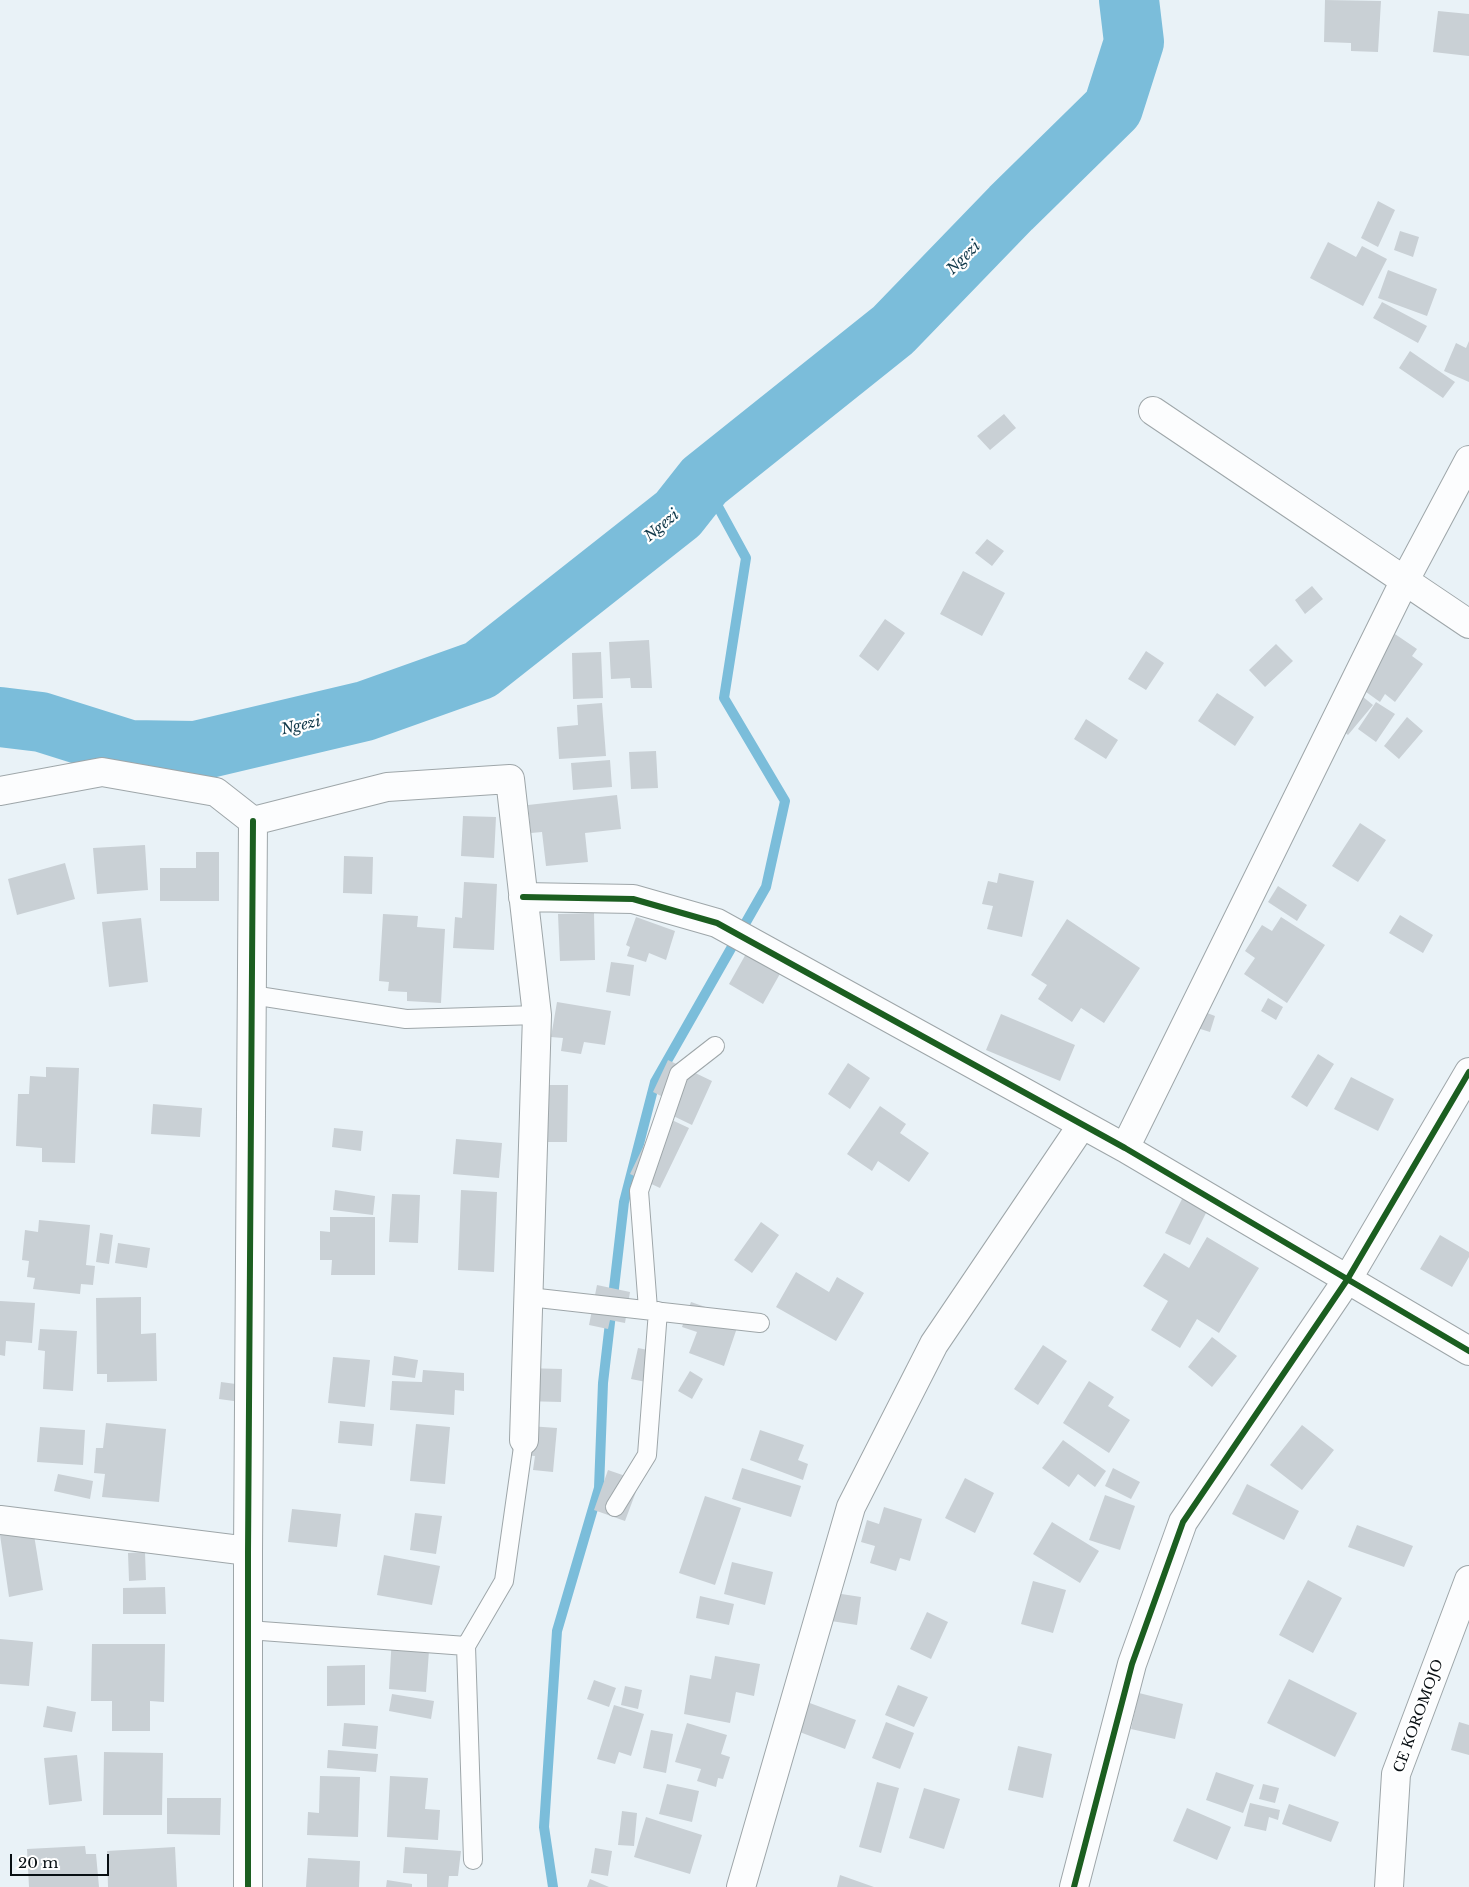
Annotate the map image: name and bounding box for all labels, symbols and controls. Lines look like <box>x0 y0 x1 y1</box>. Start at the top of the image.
water label: Ngezi <box>944 238 984 278</box>
water label: Ngezi <box>641 506 683 546</box>
water label: Ngezi <box>280 713 322 739</box>
street label: CE KOROMOJO <box>1391 1657 1447 1775</box>
scale bar <box>12 1844 111 1876</box>
text: 20 m <box>18 1853 58 1872</box>

